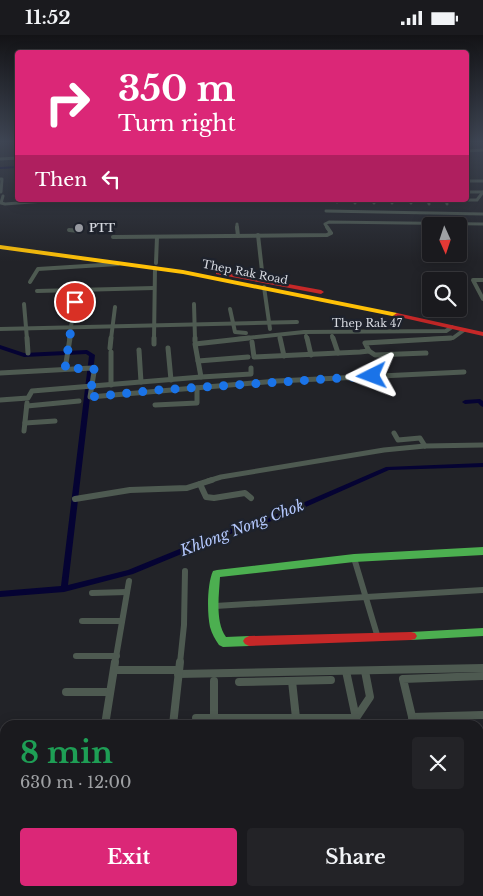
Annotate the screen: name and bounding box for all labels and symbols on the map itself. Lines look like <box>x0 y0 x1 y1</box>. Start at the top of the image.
north arrow <box>422 217 468 263</box>
place label: PTT <box>89 221 115 235</box>
marker: PTT <box>73 222 85 234</box>
street label: Thep Rak Road <box>201 257 290 287</box>
pin <box>54 281 96 323</box>
street label: Thep Rak 47 <box>332 316 402 330</box>
position arrow <box>345 349 397 401</box>
water label: Khlong Nong Chok <box>176 495 307 560</box>

